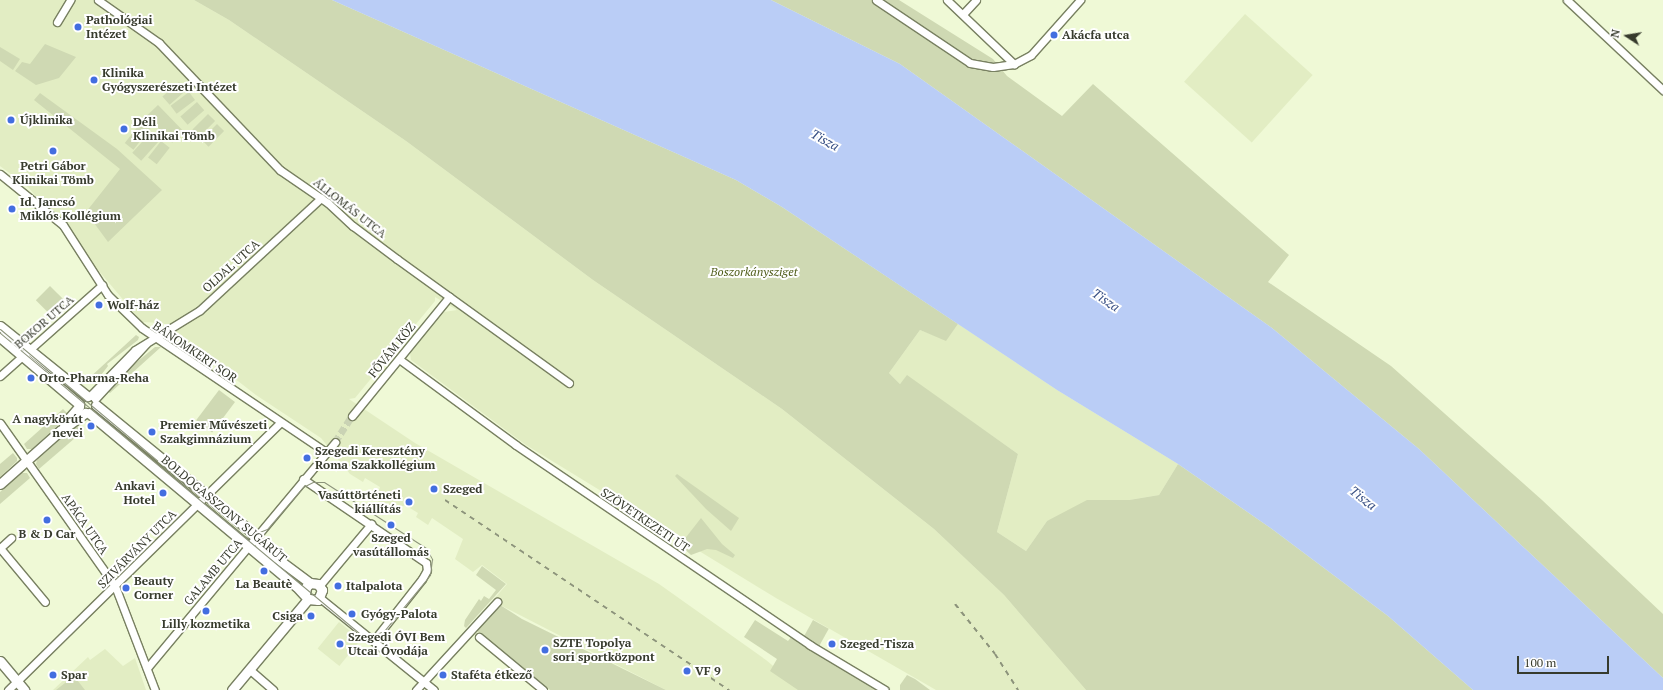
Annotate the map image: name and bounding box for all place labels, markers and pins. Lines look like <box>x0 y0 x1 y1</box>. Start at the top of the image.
place label: Pathológiai Intézet <box>86 13 152 41</box>
marker: Pathológiai Intézet <box>73 22 83 32</box>
place label: Akácfa utca <box>1062 28 1129 42</box>
marker: Akácfa utca <box>1049 30 1059 40</box>
place label: Klinika Gyógyszerészeti Intézet <box>102 66 237 94</box>
marker: Klinika Gyógyszerészeti Intézet <box>89 75 99 85</box>
place label: Újklinika <box>20 113 73 127</box>
marker: Újklinika <box>5 114 17 126</box>
place label: Déli Klinikai Tömb <box>133 115 215 143</box>
marker: Déli Klinikai Tömb <box>118 123 130 135</box>
marker: Petri Gábor Klinikai Tömb <box>47 145 59 157</box>
place label: Petri Gábor Klinikai Tömb <box>12 159 94 187</box>
place label: Id. Jancsó Miklós Kollégium <box>20 195 121 223</box>
marker: Id. Jancsó Miklós Kollégium <box>7 204 17 214</box>
place label: Wolf-ház <box>107 298 159 312</box>
marker: Wolf-ház <box>94 300 104 310</box>
place label: Orto-Pharma-Reha <box>39 371 149 385</box>
marker: Orto-Pharma-Reha <box>26 373 36 383</box>
place label: A nagykörút nevei <box>12 412 83 440</box>
place label: Premier Művészeti Szakgimnázium <box>160 418 267 446</box>
marker: A nagykörút nevei <box>86 421 96 431</box>
marker: Premier Művészeti Szakgimnázium <box>147 427 157 437</box>
place label: Szegedi Keresztény Roma Szakkollégium <box>315 444 435 472</box>
marker: Szegedi Keresztény Roma Szakkollégium <box>302 453 312 463</box>
place label: Ankavi Hotel <box>114 479 155 507</box>
place label: Szeged <box>443 482 483 496</box>
marker: Szeged <box>428 483 440 495</box>
marker: Ankavi Hotel <box>158 488 168 498</box>
place label: Vasúttörténeti kiállítás <box>318 488 401 516</box>
marker: Vasúttörténeti kiállítás <box>404 497 414 507</box>
marker: B & D Car <box>42 515 52 525</box>
marker: Szeged vasútállomás <box>386 520 396 530</box>
place label: B & D Car <box>19 527 75 541</box>
place label: Szeged vasútállomás <box>353 531 429 559</box>
marker: La Beautè <box>259 566 269 576</box>
place label: Beauty Corner <box>134 574 173 602</box>
place label: La Beautè <box>236 577 292 591</box>
place label: Italpalota <box>346 579 402 593</box>
marker: Italpalota <box>333 581 343 591</box>
marker: Beauty Corner <box>121 583 131 593</box>
marker: Lilly kozmetika <box>201 606 211 616</box>
place label: Gyógy-Palota <box>361 607 437 621</box>
marker: Gyógy-Palota <box>346 608 358 620</box>
place label: Csiga <box>272 609 303 623</box>
marker: Csiga <box>306 611 316 621</box>
place label: Lilly kozmetika <box>162 617 250 631</box>
place label: Szegedi ÓVI Bem Utcai Óvodája <box>348 630 445 658</box>
place label: SZTE Topolya sori sportközpont <box>553 636 655 664</box>
place label: Szeged-Tisza <box>840 637 914 651</box>
marker: Szegedi ÓVI Bem Utcai Óvodája <box>335 639 345 649</box>
marker: Szeged-Tisza <box>827 639 837 649</box>
marker: SZTE Topolya sori sportközpont <box>540 645 550 655</box>
place label: VF 9 <box>695 664 721 678</box>
marker: VF 9 <box>682 666 692 676</box>
place label: Spar <box>61 668 87 682</box>
place label: Staféta étkező <box>451 668 532 682</box>
marker: Spar <box>48 670 58 680</box>
marker: Staféta étkező <box>438 670 448 680</box>

